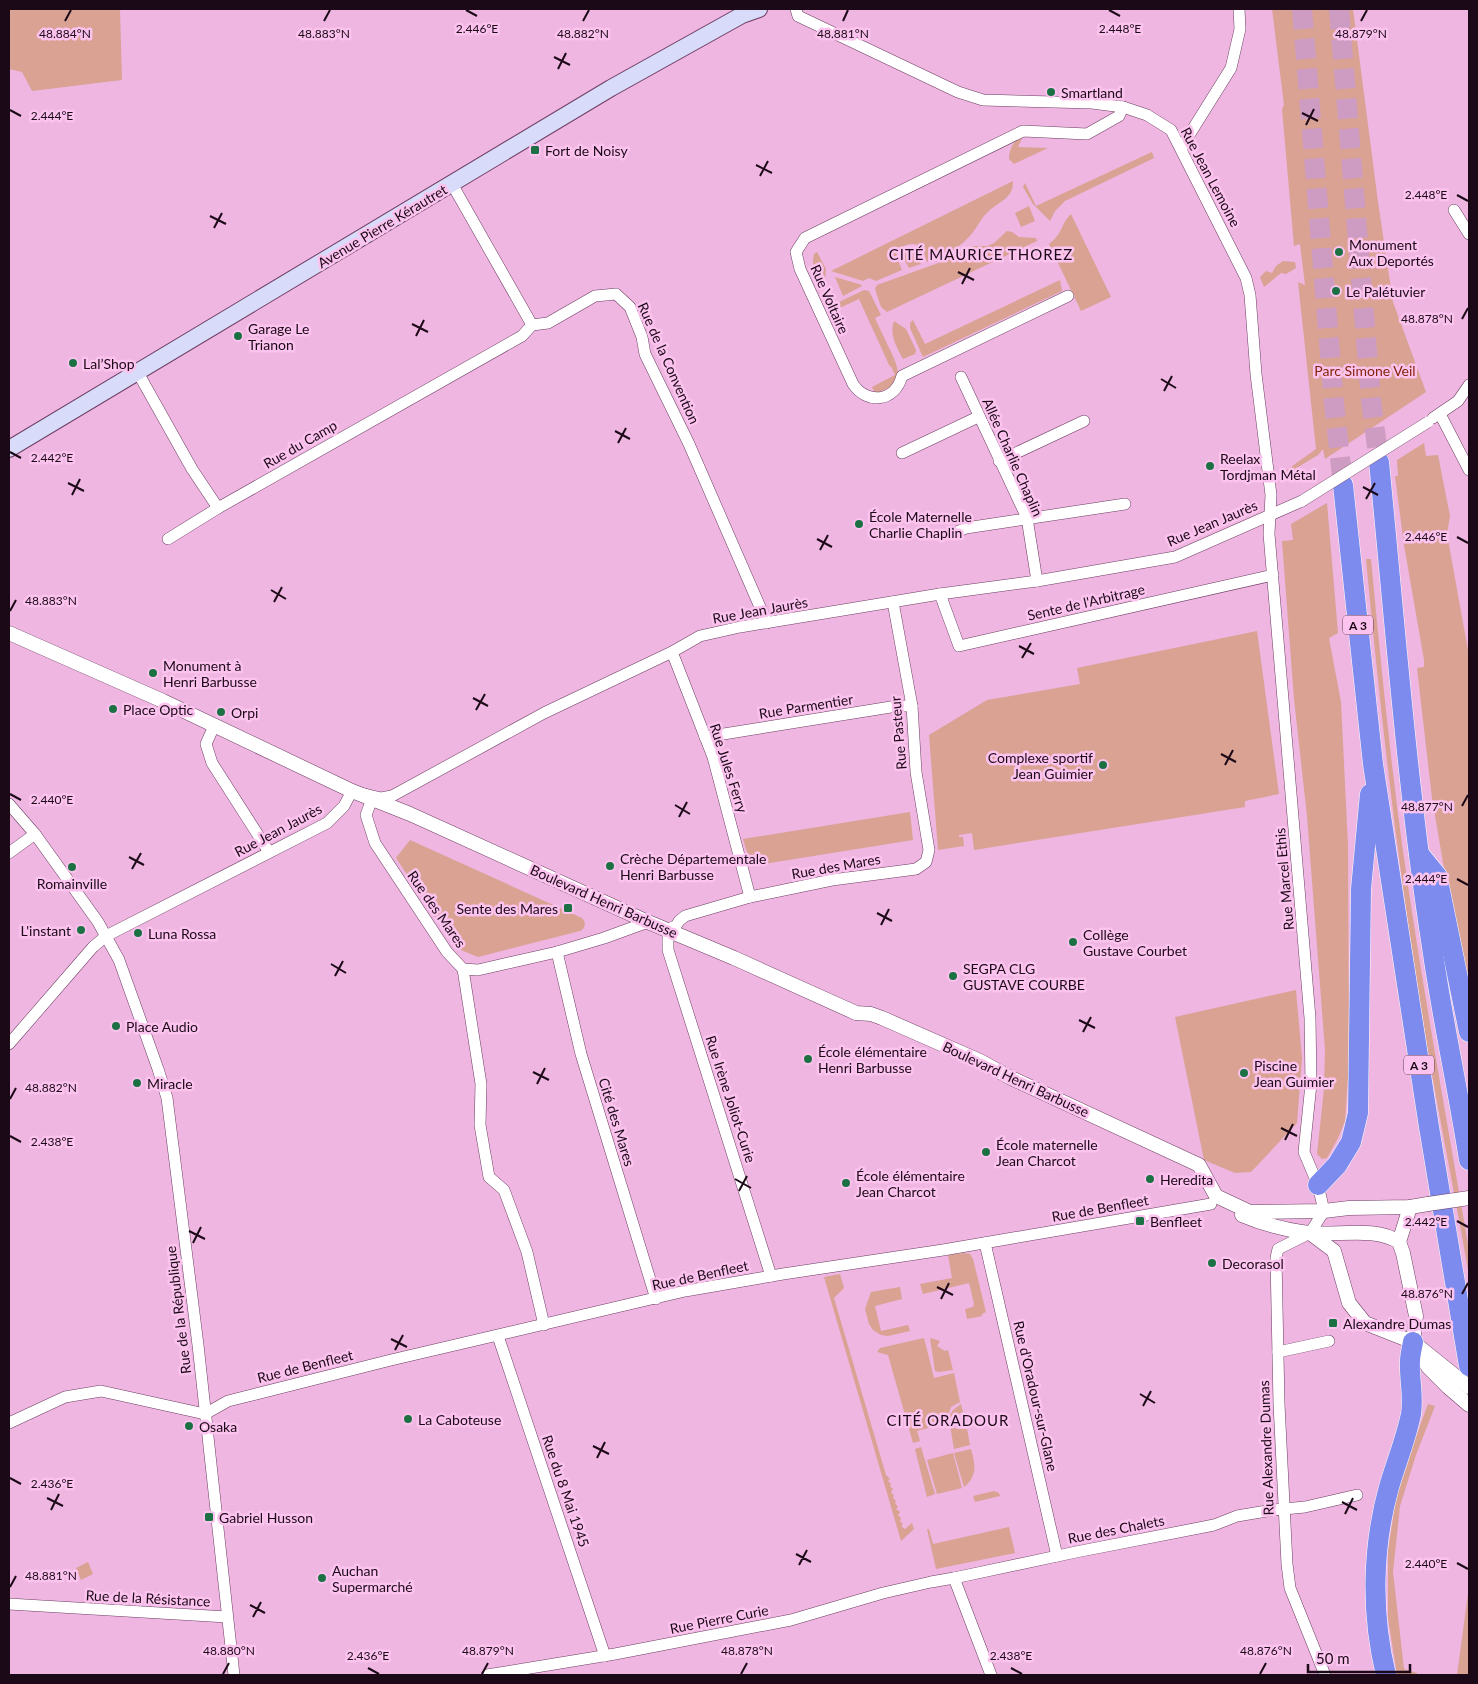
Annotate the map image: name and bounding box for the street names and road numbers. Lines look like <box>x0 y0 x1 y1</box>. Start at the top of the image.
street label: Rue Jean Lemoine <box>1178 124 1244 230</box>
street label: Avenue Pierre Kérautret <box>314 181 450 271</box>
street label: Rue Voltaire <box>807 262 853 336</box>
street label: Rue de la Convention <box>635 300 703 426</box>
street label: Allée Charlie Chaplin <box>979 395 1047 519</box>
street label: Rue du Camp <box>260 416 340 472</box>
street label: Rue Jean Jaurès <box>1164 496 1260 550</box>
street label: Sente de l'Arbitrage <box>1026 580 1146 624</box>
street label: Rue Jean Jaurès <box>711 593 809 627</box>
road number: A 3 <box>1343 616 1373 634</box>
street label: Rue Parmentier <box>758 690 854 722</box>
street label: Rue Pasteur <box>886 696 910 770</box>
street label: Rue Jules Ferry <box>707 721 752 816</box>
street label: Rue Jean Jaurès <box>231 800 325 860</box>
street label: Rue Marcel Ethis <box>1271 827 1297 931</box>
street label: Rue des Mares <box>790 850 882 882</box>
street label: Boulevard Henri Barbusse <box>528 861 680 941</box>
street label: Rue des Mares <box>404 867 470 951</box>
street label: Rue Irène Joliot-Curie <box>702 1033 760 1165</box>
street label: Boulevard Henri Barbusse <box>940 1038 1092 1120</box>
road number: A 3 <box>1404 1056 1434 1074</box>
street label: Cité des Mares <box>595 1076 639 1168</box>
street label: Rue de Benfleet <box>1050 1191 1150 1225</box>
street label: Rue de la République <box>162 1245 194 1375</box>
street label: Rue de Benfleet <box>650 1256 750 1294</box>
street label: Rue d'Oradour-sur-Glane <box>1010 1319 1062 1473</box>
street label: Rue de Benfleet <box>255 1346 355 1386</box>
street label: Rue Alexandre Dumas <box>1255 1380 1277 1516</box>
street label: Rue du 8 Mai 1945 <box>539 1433 593 1549</box>
street label: Rue des Chalets <box>1066 1511 1166 1547</box>
street label: Rue de la Résistance <box>85 1586 211 1610</box>
street label: Rue Pierre Curie <box>668 1601 770 1637</box>

